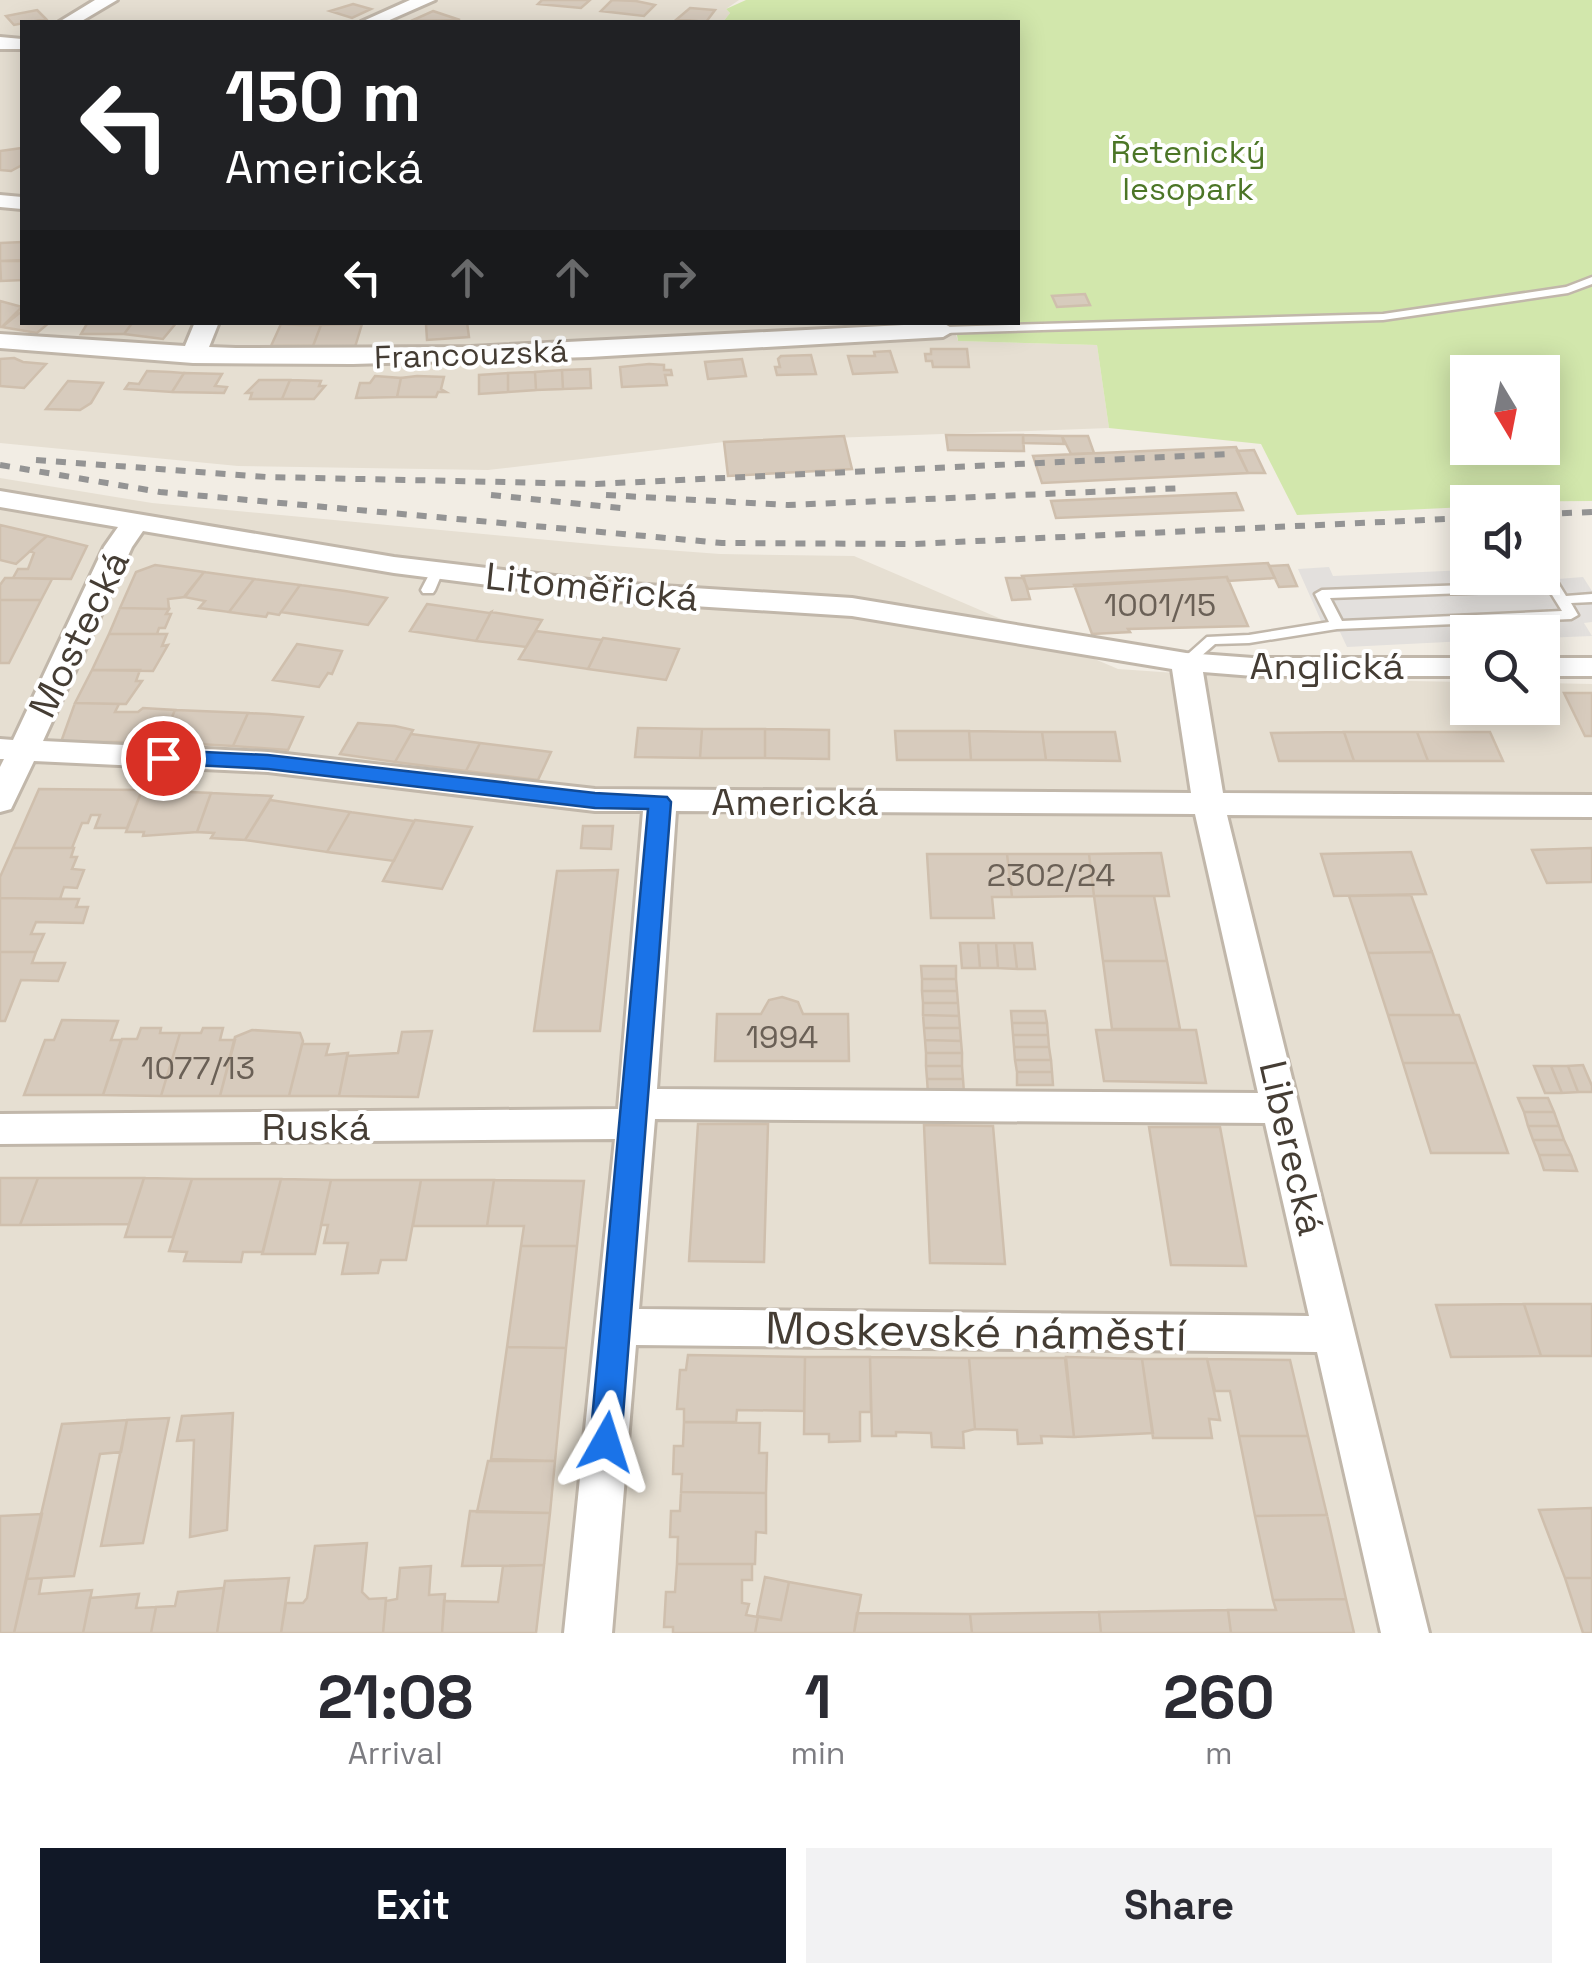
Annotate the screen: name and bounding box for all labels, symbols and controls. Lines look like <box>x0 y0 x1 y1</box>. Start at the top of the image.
text: 150 m <box>225 52 422 141</box>
icon: left <box>60 60 190 190</box>
park label: Řetenický lesopark <box>1111 132 1266 209</box>
text: Americká <box>225 139 423 196</box>
icon: left <box>335 250 390 305</box>
icon: ahead <box>440 250 495 305</box>
icon: ahead <box>545 250 600 305</box>
icon: right <box>650 250 705 305</box>
street label: Francouzská <box>373 331 569 377</box>
north arrow <box>1450 355 1560 465</box>
map controls <box>1450 355 1560 725</box>
button: sound <box>1450 485 1560 595</box>
street label: Mostecká <box>18 543 140 725</box>
street label: Litoměřická <box>483 552 701 622</box>
house number: 1001/15 <box>1104 585 1216 625</box>
button: search <box>1450 615 1560 725</box>
street label: Anglická <box>1250 642 1404 690</box>
pin <box>121 716 206 801</box>
icon: arrive <box>136 731 191 786</box>
street label: Americká <box>711 778 879 826</box>
house number: 2302/24 <box>987 855 1115 895</box>
house number: 1994 <box>746 1017 818 1057</box>
house number: 1077/13 <box>141 1048 255 1088</box>
street label: Liberecká <box>1249 1056 1335 1240</box>
street label: Ruská <box>261 1103 371 1151</box>
street label: Moskevské náměstí <box>765 1299 1187 1364</box>
position arrow <box>554 1390 658 1494</box>
text: 21:08 <box>317 1659 473 1736</box>
text: 1 <box>804 1659 832 1736</box>
text: 260 <box>1163 1659 1275 1736</box>
text: Arrival <box>348 1733 443 1773</box>
text: min <box>790 1733 845 1773</box>
text: m <box>1205 1733 1232 1773</box>
button: Exit <box>40 1848 786 1963</box>
button: Share <box>806 1848 1552 1963</box>

